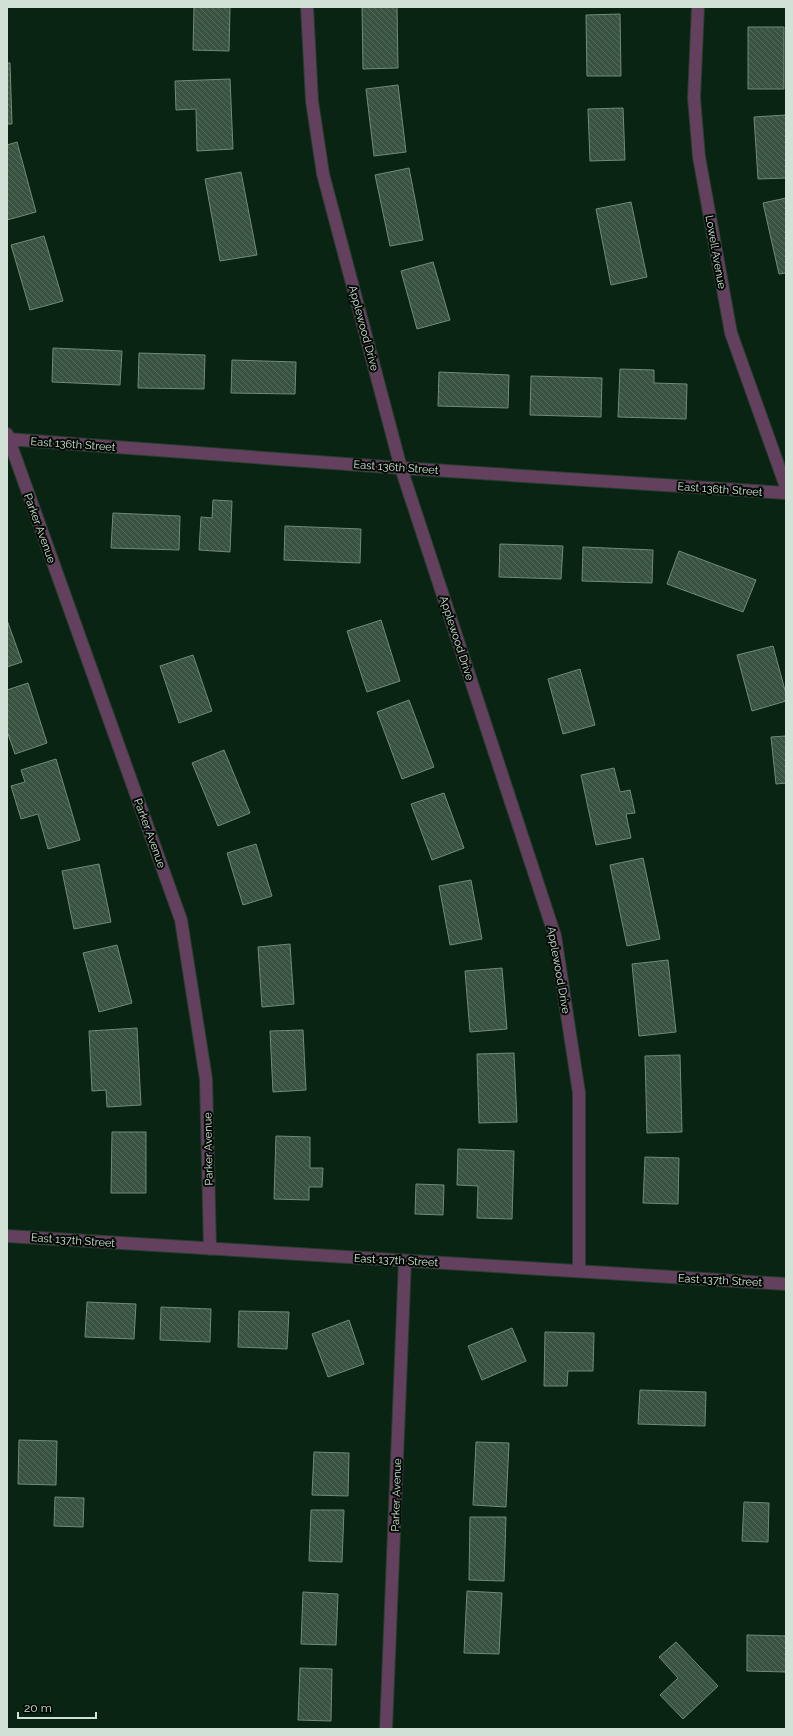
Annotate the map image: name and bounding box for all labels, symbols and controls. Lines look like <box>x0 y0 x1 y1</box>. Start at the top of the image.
street label: Lowell Avenue <box>703 214 728 290</box>
street label: Applewood Drive <box>346 284 381 373</box>
street label: East 136th Street <box>30 435 116 454</box>
street label: East 136th Street <box>353 458 439 477</box>
street label: East 136th Street <box>677 480 763 499</box>
street label: Parker Avenue <box>21 492 58 565</box>
street label: Applewood Drive <box>437 594 476 683</box>
street label: Parker Avenue <box>131 797 168 870</box>
street label: Applewood Drive <box>544 926 573 1015</box>
street label: Parker Avenue <box>201 1112 216 1186</box>
street label: East 137th Street <box>30 1231 116 1250</box>
street label: East 137th Street <box>354 1252 439 1269</box>
street label: East 137th Street <box>678 1272 763 1289</box>
street label: Parker Avenue <box>389 1458 404 1532</box>
scale bar <box>18 1694 96 1720</box>
text: 20 m <box>24 1701 52 1715</box>

